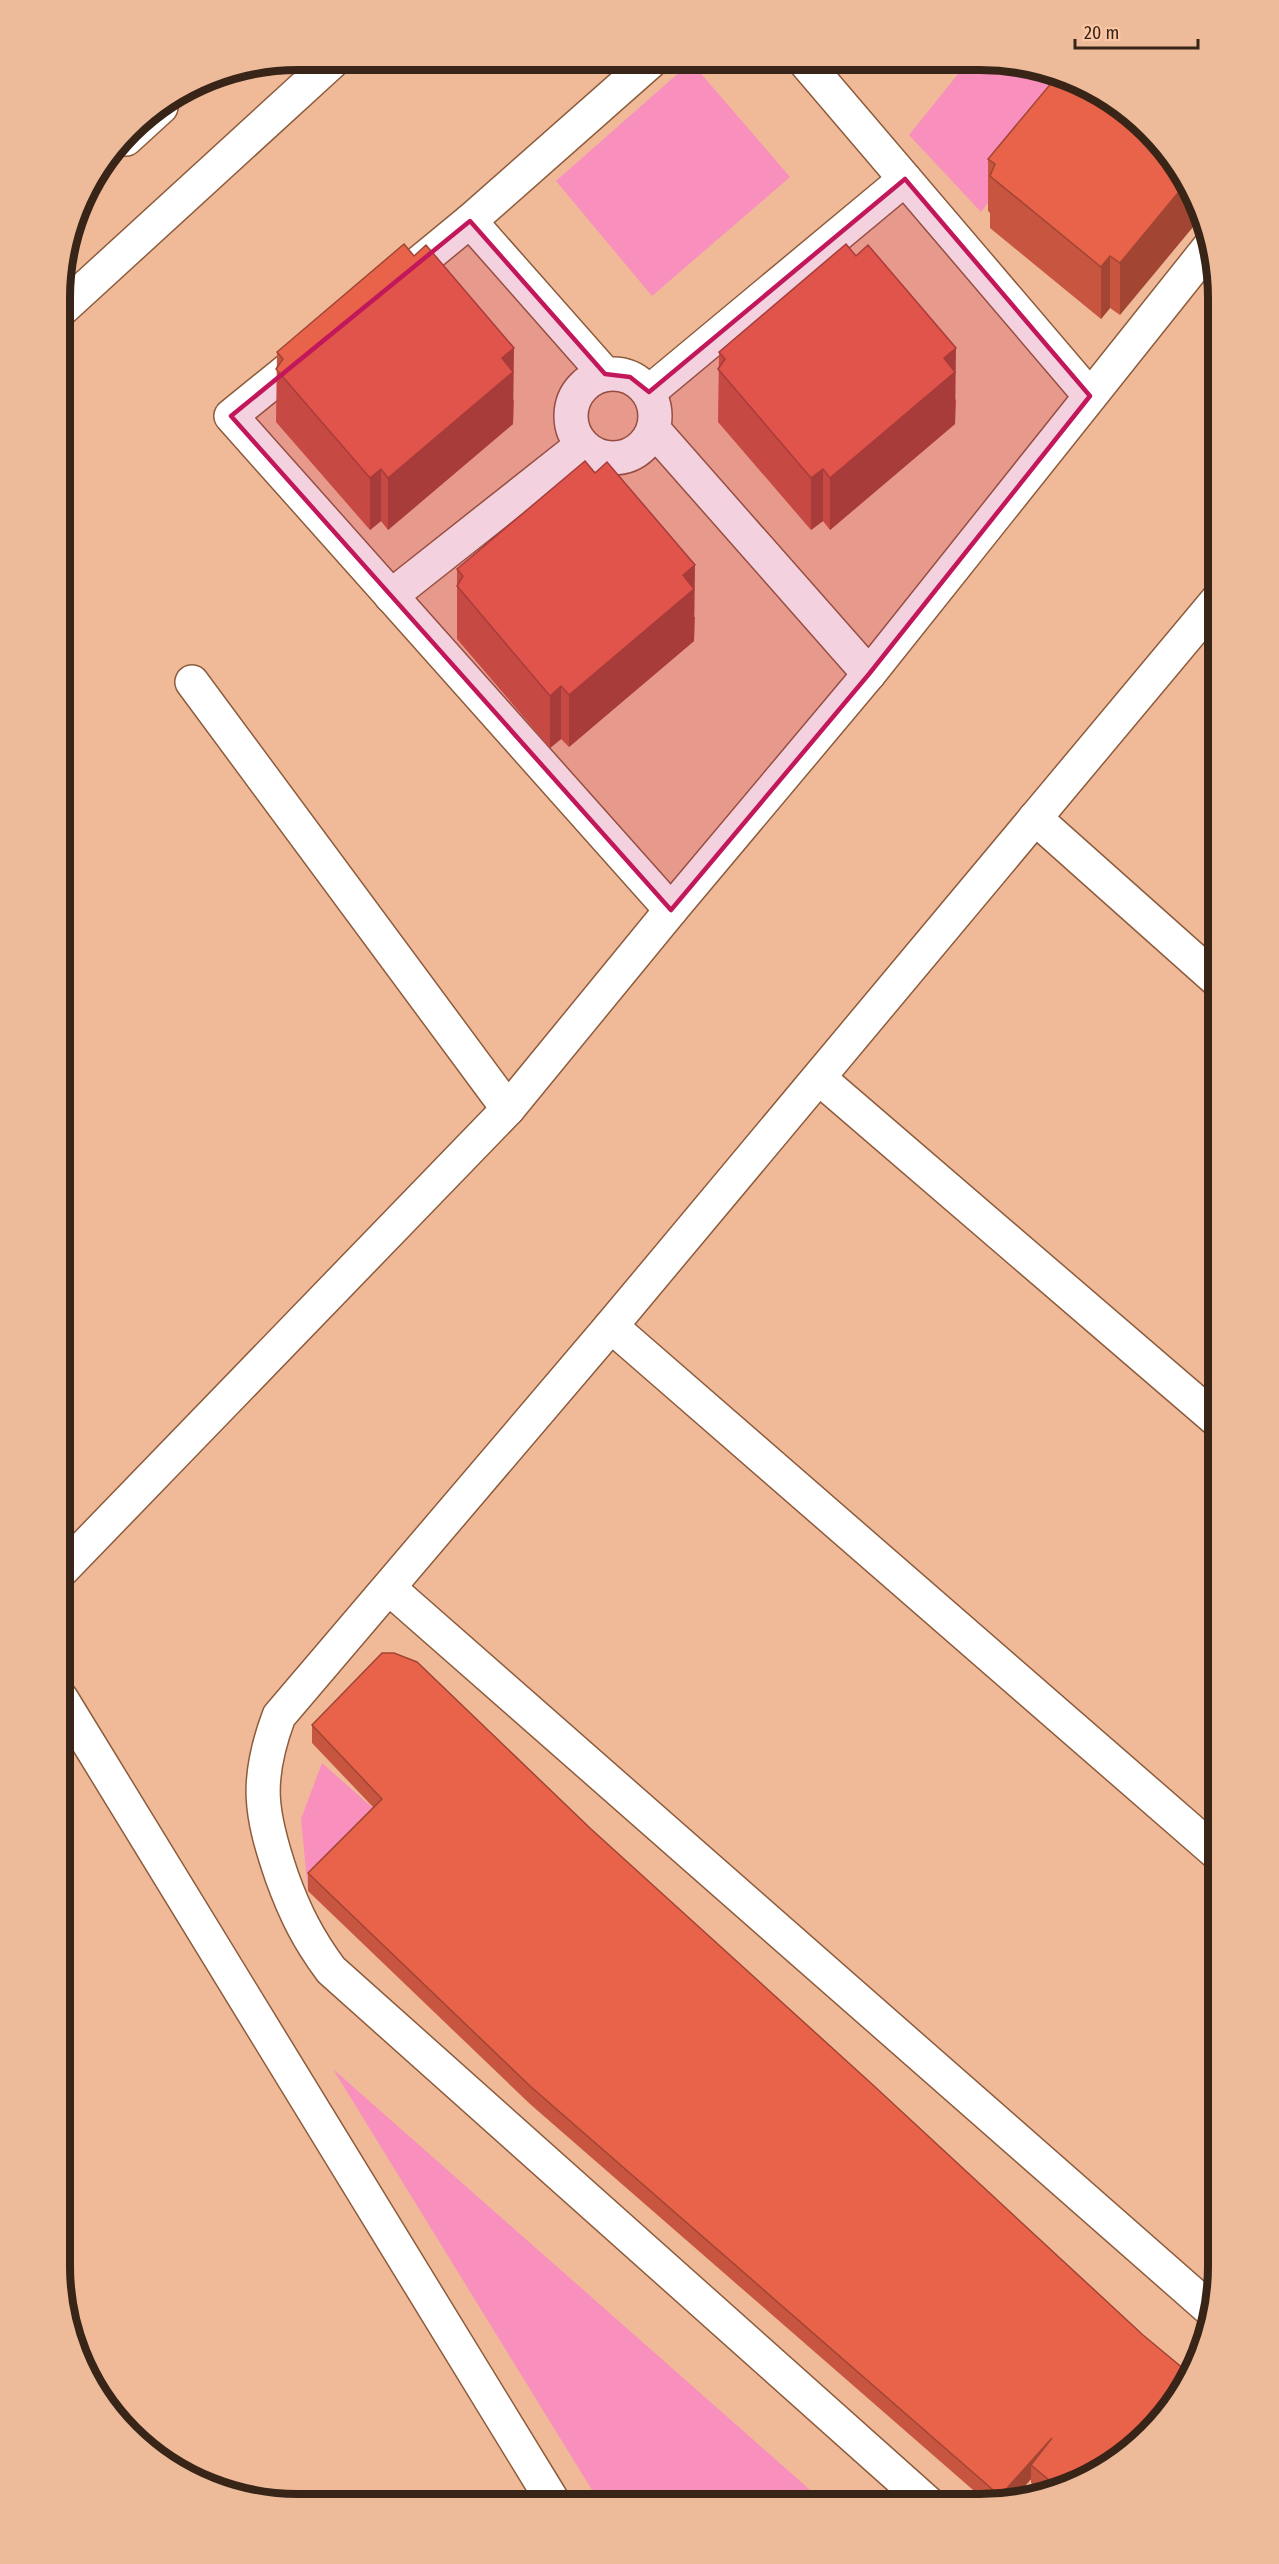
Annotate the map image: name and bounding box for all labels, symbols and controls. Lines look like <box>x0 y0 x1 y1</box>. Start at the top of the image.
scale bar <box>1075 12 1198 50</box>
text: 20 m <box>1084 22 1119 44</box>

